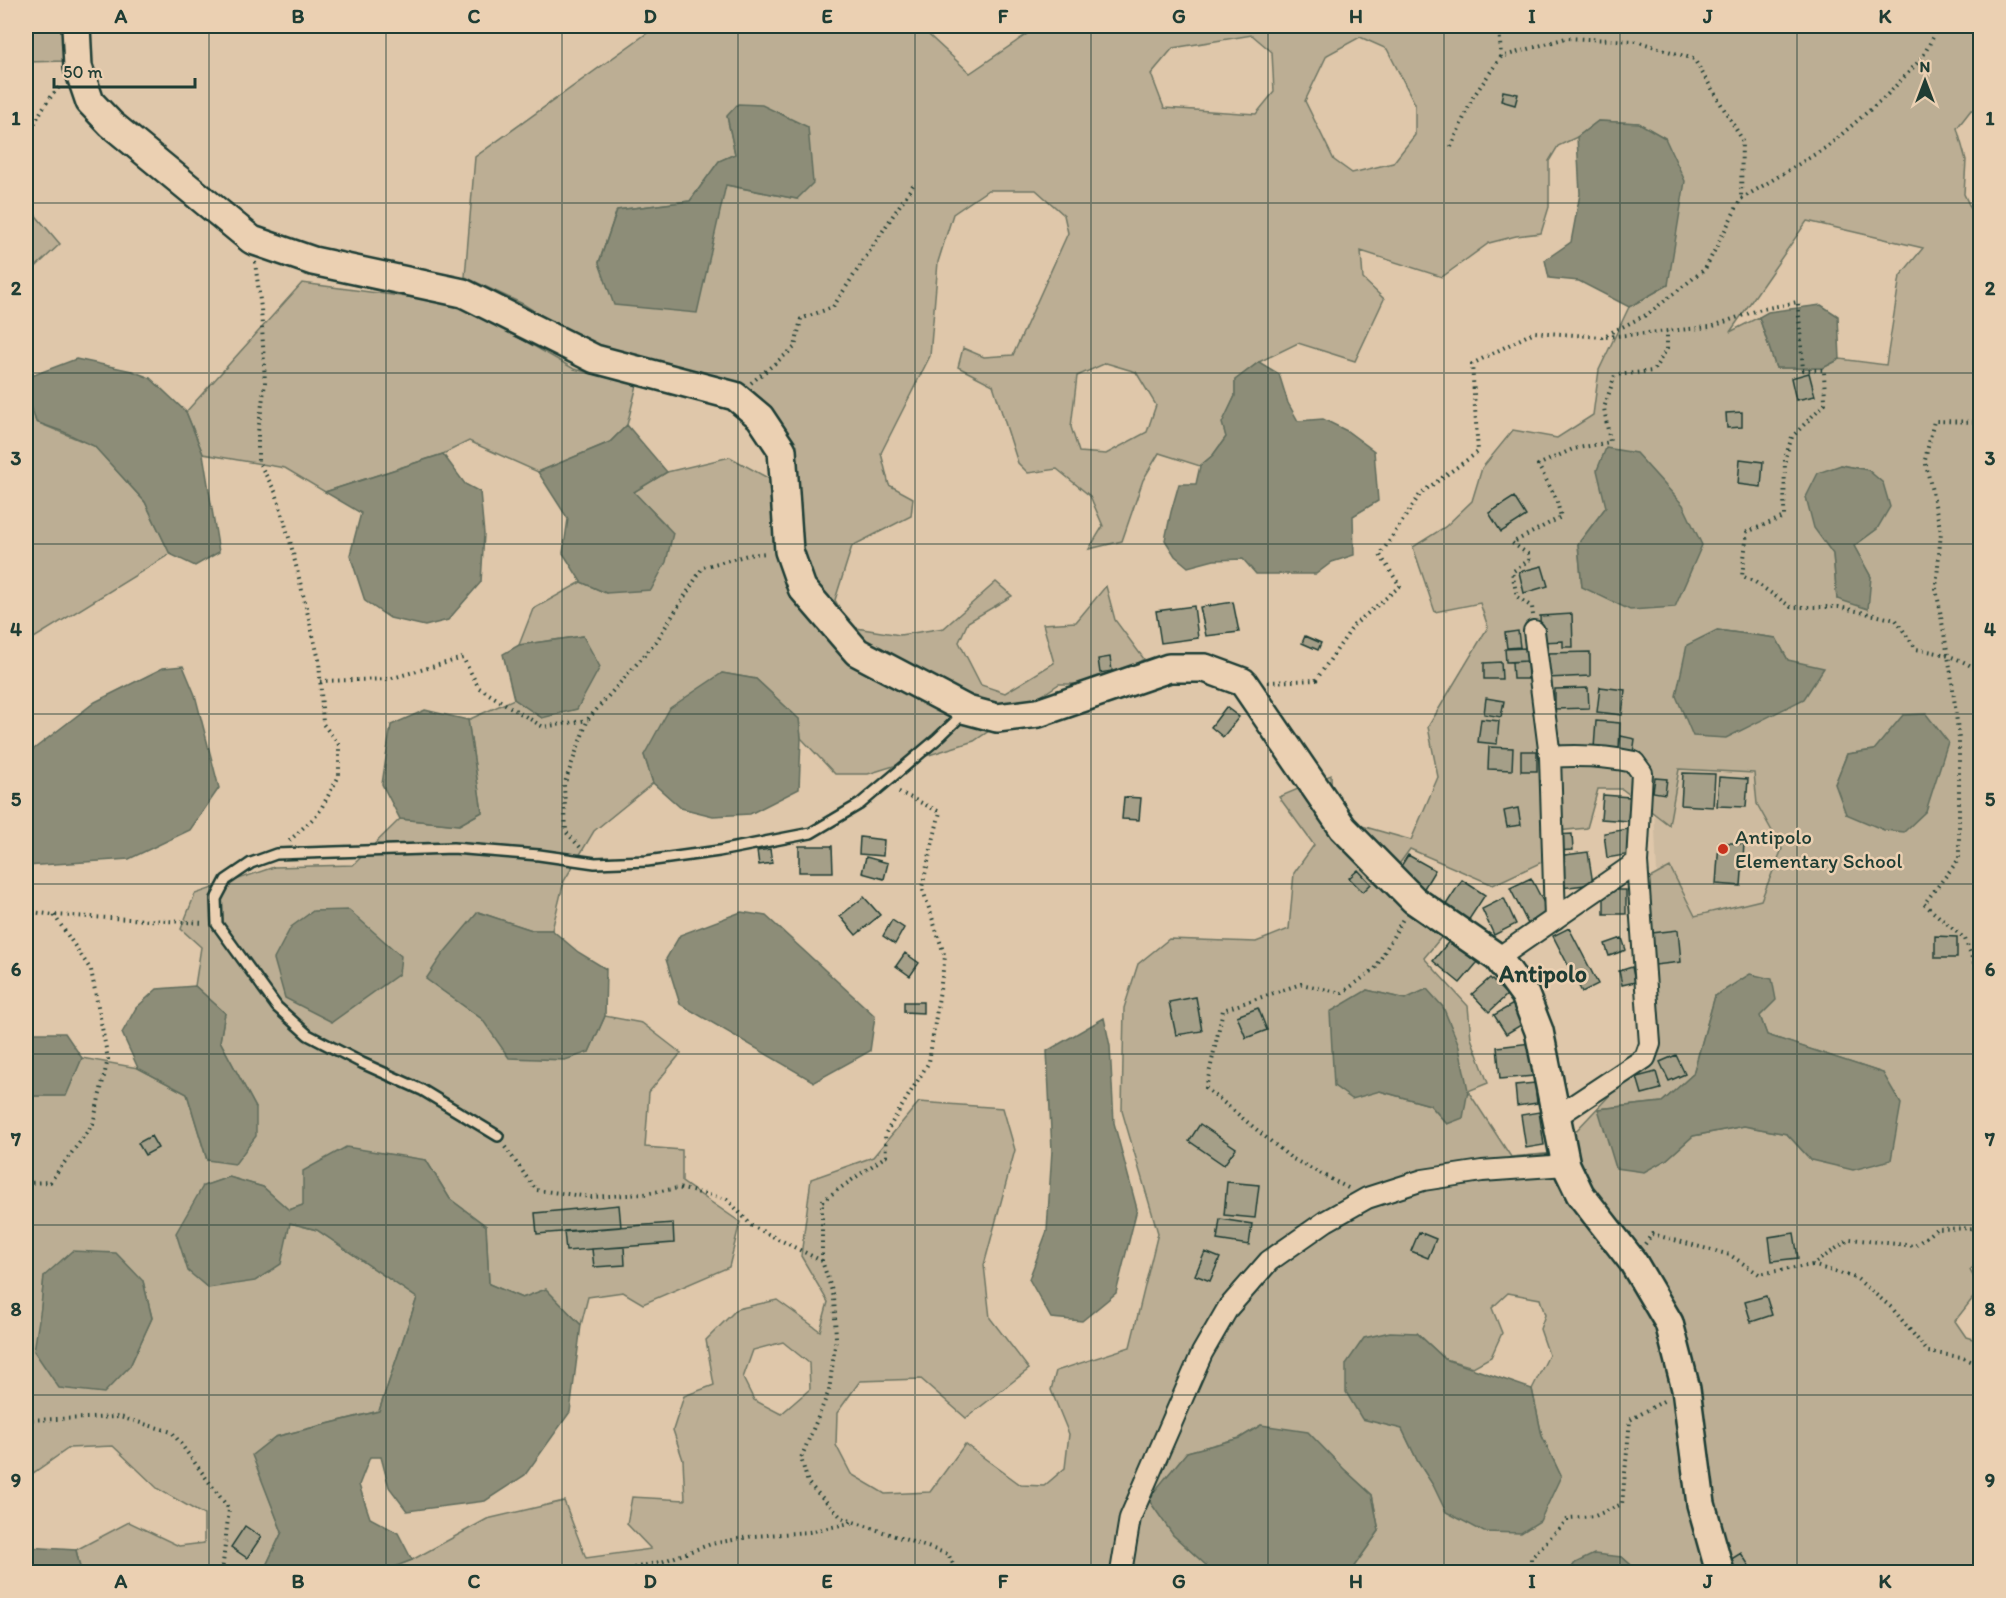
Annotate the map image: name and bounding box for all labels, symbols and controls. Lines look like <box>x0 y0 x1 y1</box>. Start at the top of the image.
text: A <box>114 4 128 28</box>
text: B <box>292 4 305 28</box>
text: C <box>468 4 481 28</box>
text: D <box>643 4 657 28</box>
text: E <box>821 4 833 28</box>
text: F <box>998 4 1009 28</box>
text: G <box>1172 4 1186 28</box>
text: H <box>1349 4 1363 28</box>
text: I <box>1528 4 1536 28</box>
text: J <box>1702 4 1713 28</box>
text: K <box>1879 4 1893 28</box>
scale bar <box>54 51 195 89</box>
north arrow <box>1895 51 1955 111</box>
text: N <box>1920 57 1930 76</box>
text: 50 m <box>63 61 103 83</box>
text: 1 <box>11 106 21 130</box>
text: 1 <box>1985 106 1995 130</box>
text: 2 <box>11 276 22 300</box>
text: 2 <box>1985 276 1996 300</box>
text: 3 <box>11 446 22 470</box>
text: 3 <box>1985 446 1996 470</box>
text: 4 <box>10 617 22 641</box>
text: 4 <box>1984 617 1996 641</box>
text: 5 <box>11 787 22 811</box>
text: 5 <box>1985 787 1996 811</box>
place label: Antipolo Elementary School <box>1735 824 1903 873</box>
marker: Antipolo Elementary School <box>1716 842 1730 856</box>
text: 6 <box>11 957 22 981</box>
text: 6 <box>1985 957 1996 981</box>
district label: Antipolo <box>1498 959 1587 989</box>
text: 7 <box>10 1127 21 1151</box>
text: 7 <box>1984 1127 1995 1151</box>
text: 8 <box>11 1297 22 1321</box>
text: 8 <box>1985 1297 1996 1321</box>
text: 9 <box>11 1468 21 1492</box>
text: 9 <box>1985 1468 1995 1492</box>
text: A <box>114 1569 128 1593</box>
text: B <box>292 1569 305 1593</box>
text: C <box>468 1569 481 1593</box>
text: D <box>643 1569 657 1593</box>
text: E <box>821 1569 833 1593</box>
text: F <box>998 1569 1009 1593</box>
text: G <box>1172 1569 1186 1593</box>
text: H <box>1349 1569 1363 1593</box>
text: I <box>1528 1569 1536 1593</box>
text: J <box>1702 1569 1713 1593</box>
text: K <box>1879 1569 1893 1593</box>

